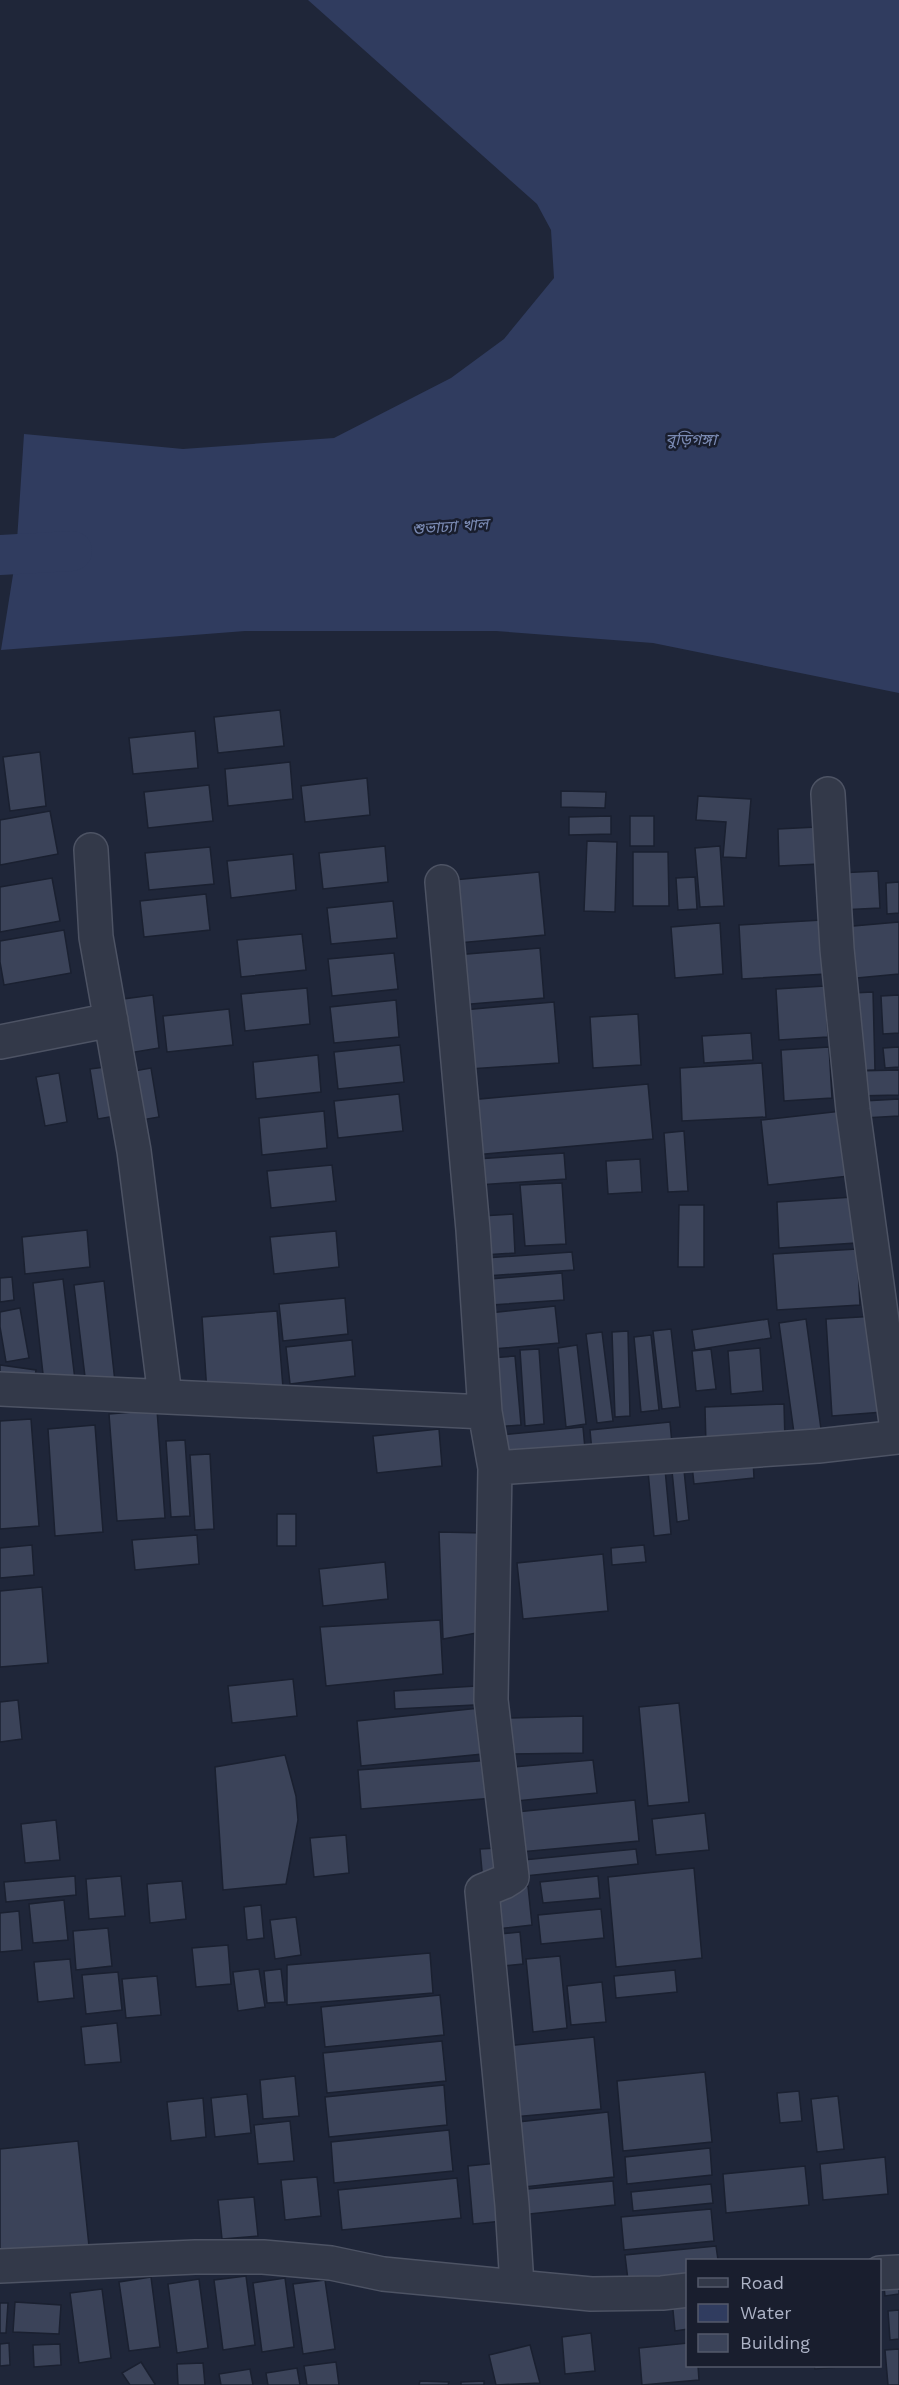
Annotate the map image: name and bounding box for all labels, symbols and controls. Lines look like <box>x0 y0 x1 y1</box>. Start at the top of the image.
water label: বুড়িগঙ্গা <box>666 430 719 449</box>
water label: শুভাঢ্যা খাল <box>411 514 492 539</box>
legend <box>686 2259 881 2367</box>
text: Road <box>740 2272 784 2293</box>
text: Water <box>740 2302 792 2323</box>
text: Building <box>740 2332 810 2353</box>

